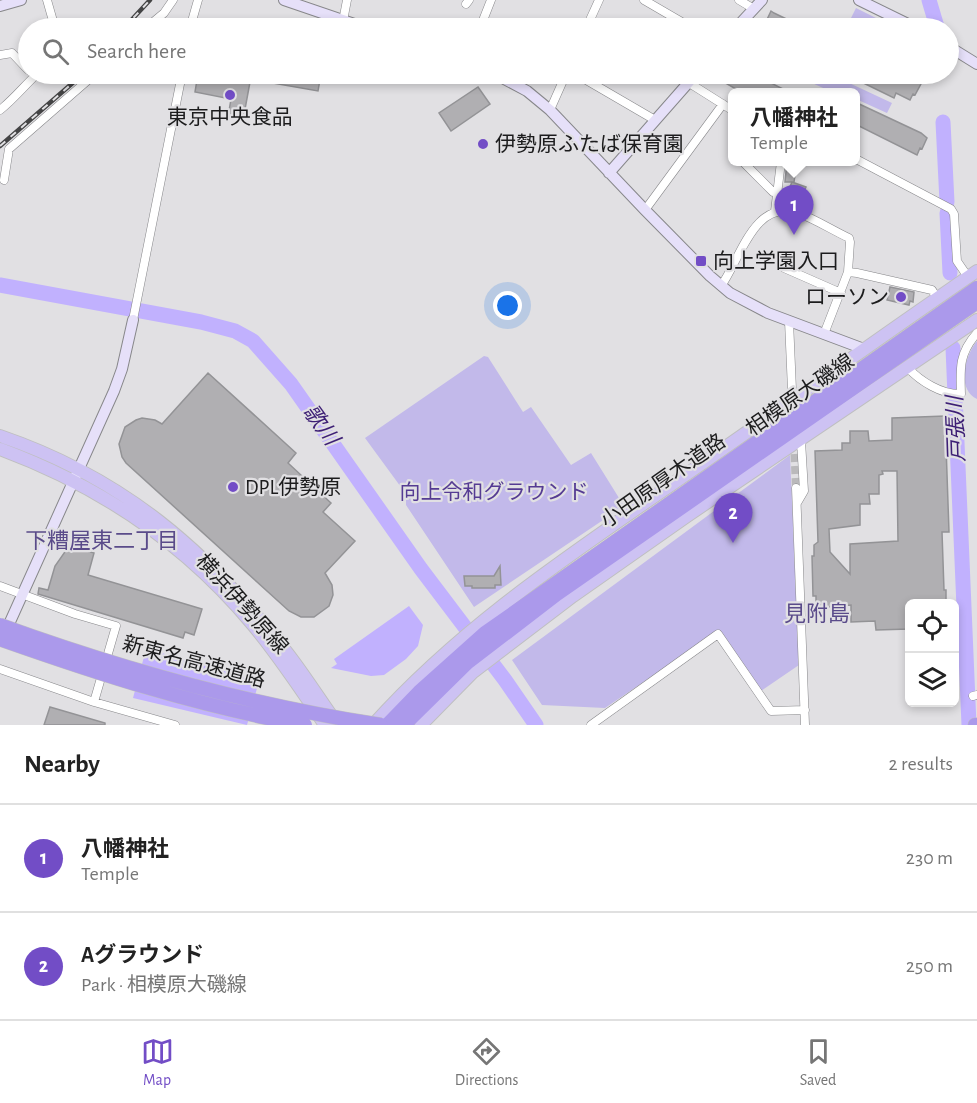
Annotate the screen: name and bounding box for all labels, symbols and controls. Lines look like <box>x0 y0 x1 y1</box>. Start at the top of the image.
search box <box>18 18 959 84</box>
icon: search <box>39 35 72 68</box>
text: Search here <box>87 40 186 62</box>
marker: 東京中央食品 <box>223 88 237 102</box>
popup <box>728 88 860 166</box>
place label: 東京中央食品 <box>167 106 293 128</box>
text: 八幡神社 <box>750 107 838 129</box>
place label: 伊勢原ふたば保育園 <box>495 133 684 155</box>
text: Temple <box>750 133 808 153</box>
marker: 伊勢原ふたば保育園 <box>476 137 490 151</box>
pin: 1 <box>774 186 814 235</box>
place label: 向上学園入口 <box>713 250 839 272</box>
marker: 向上学園入口 <box>694 254 708 268</box>
place label: ローソン <box>805 287 889 308</box>
marker: ローソン <box>894 290 908 304</box>
your location <box>493 291 522 320</box>
street label: 相模原大磯線 <box>742 349 858 440</box>
water label: 戸張川 <box>944 394 968 462</box>
water label: 歌川 <box>299 400 345 451</box>
street label: 小田原厚木道路 <box>596 429 729 532</box>
place label: DPL伊勢原 <box>245 476 341 498</box>
marker: DPL伊勢原 <box>226 480 240 494</box>
park label: 向上令和グラウンド <box>400 481 589 503</box>
pin: 2 <box>714 494 752 543</box>
district label: 下糟屋東二丁目 <box>25 529 179 552</box>
street label: 横浜伊勢原線 <box>192 549 293 658</box>
map controls <box>905 599 959 707</box>
button: locate <box>905 599 959 653</box>
district label: 見附島 <box>784 602 850 625</box>
street label: 新東名高速道路 <box>120 632 268 691</box>
button: layers <box>905 653 959 707</box>
text: Nearby <box>24 751 100 777</box>
text: 2 results <box>889 754 953 774</box>
text: 八幡神社 <box>81 838 169 860</box>
text: 1 <box>40 848 47 868</box>
text: 230 m <box>906 848 953 868</box>
text: Temple <box>81 864 139 884</box>
text: Aグラウンド <box>81 944 204 966</box>
text: 2 <box>39 956 48 976</box>
text: 250 m <box>906 956 953 976</box>
text: Park · 相模原大磯線 <box>81 975 247 995</box>
tab: Map <box>141 1035 174 1090</box>
tab: Directions <box>455 1035 519 1090</box>
tab: Saved <box>800 1035 836 1090</box>

